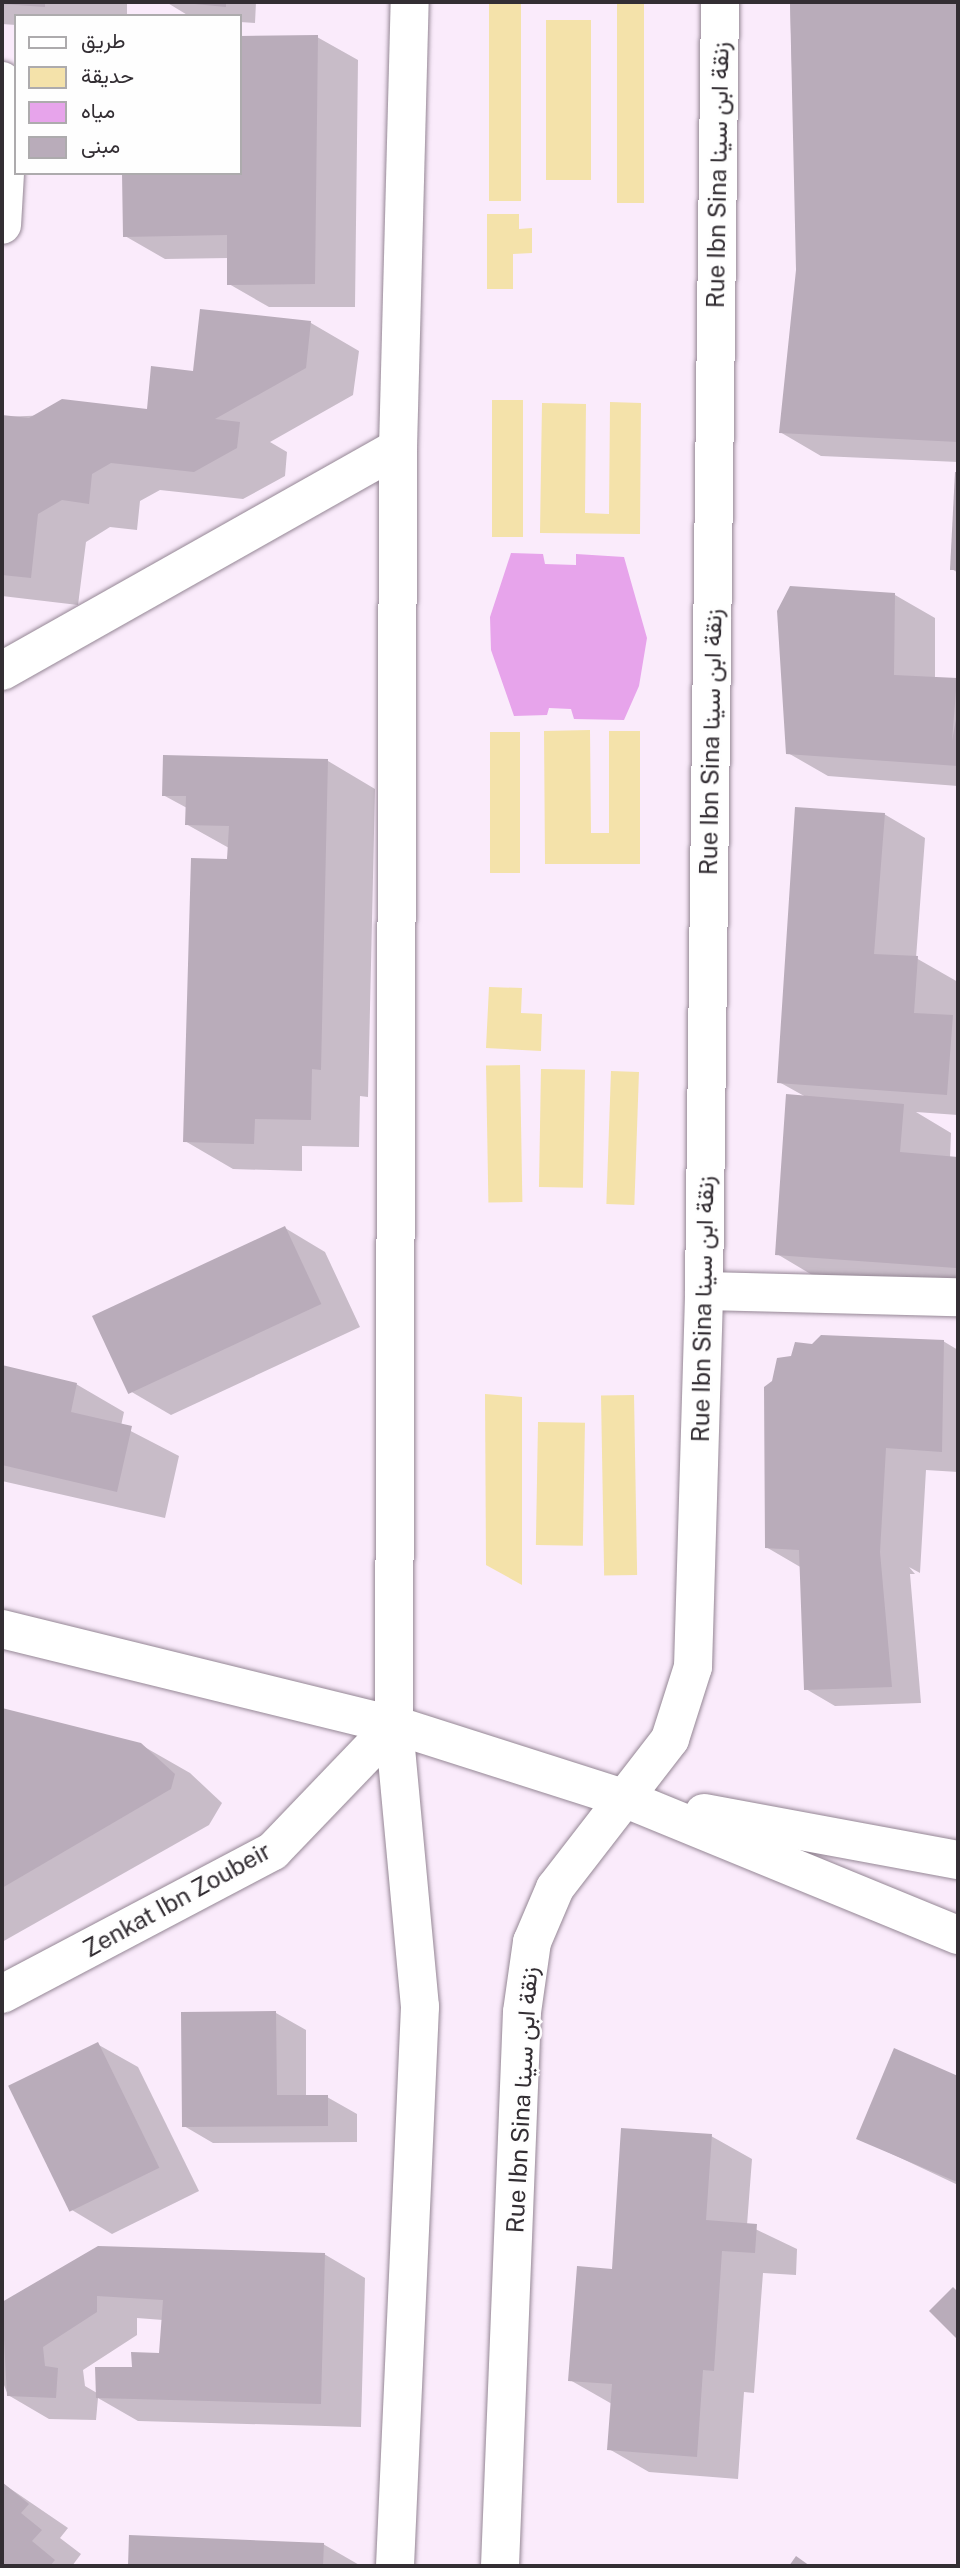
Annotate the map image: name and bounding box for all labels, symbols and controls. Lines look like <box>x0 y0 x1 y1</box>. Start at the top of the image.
legend <box>14 14 242 175</box>
text: طريق <box>81 28 126 53</box>
street label: Rue Ibn Sina زنقة ابن سينا <box>701 41 735 309</box>
text: حديقة <box>81 63 134 88</box>
text: مياه <box>81 98 115 123</box>
text: مبنى <box>81 133 120 158</box>
street label: Rue Ibn Sina زنقة ابن سينا <box>694 608 728 876</box>
street label: Rue Ibn Sina زنقة ابن سينا <box>686 1175 720 1443</box>
street label: Zenkat Ibn Zoubeir <box>78 1836 276 1964</box>
street label: Rue Ibn Sina زنقة ابن سينا <box>501 1966 543 2234</box>

